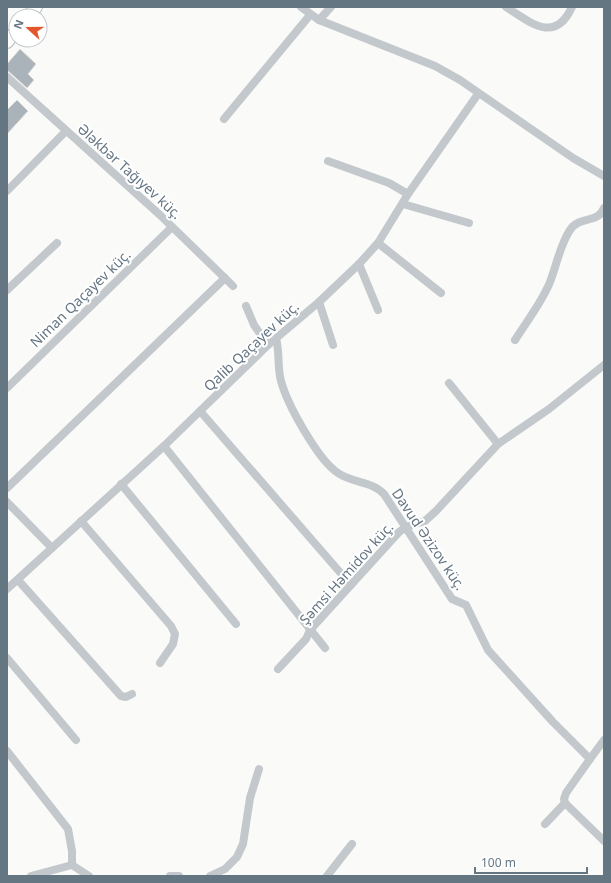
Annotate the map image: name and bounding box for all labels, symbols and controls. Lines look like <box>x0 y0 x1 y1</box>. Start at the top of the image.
north arrow <box>8 8 48 48</box>
text: N <box>10 17 27 31</box>
street label: Ələkbər Tağıyev küç. <box>74 119 186 223</box>
street label: Niman Qaçayev küç. <box>26 245 134 351</box>
street label: Qalib Qaçayev küç. <box>199 297 303 395</box>
street label: Davud Əzizov küç. <box>388 484 470 594</box>
street label: Şəmsi Həmidov küç. <box>295 518 397 628</box>
scale bar <box>475 849 587 875</box>
text: 100 m <box>481 854 516 871</box>

